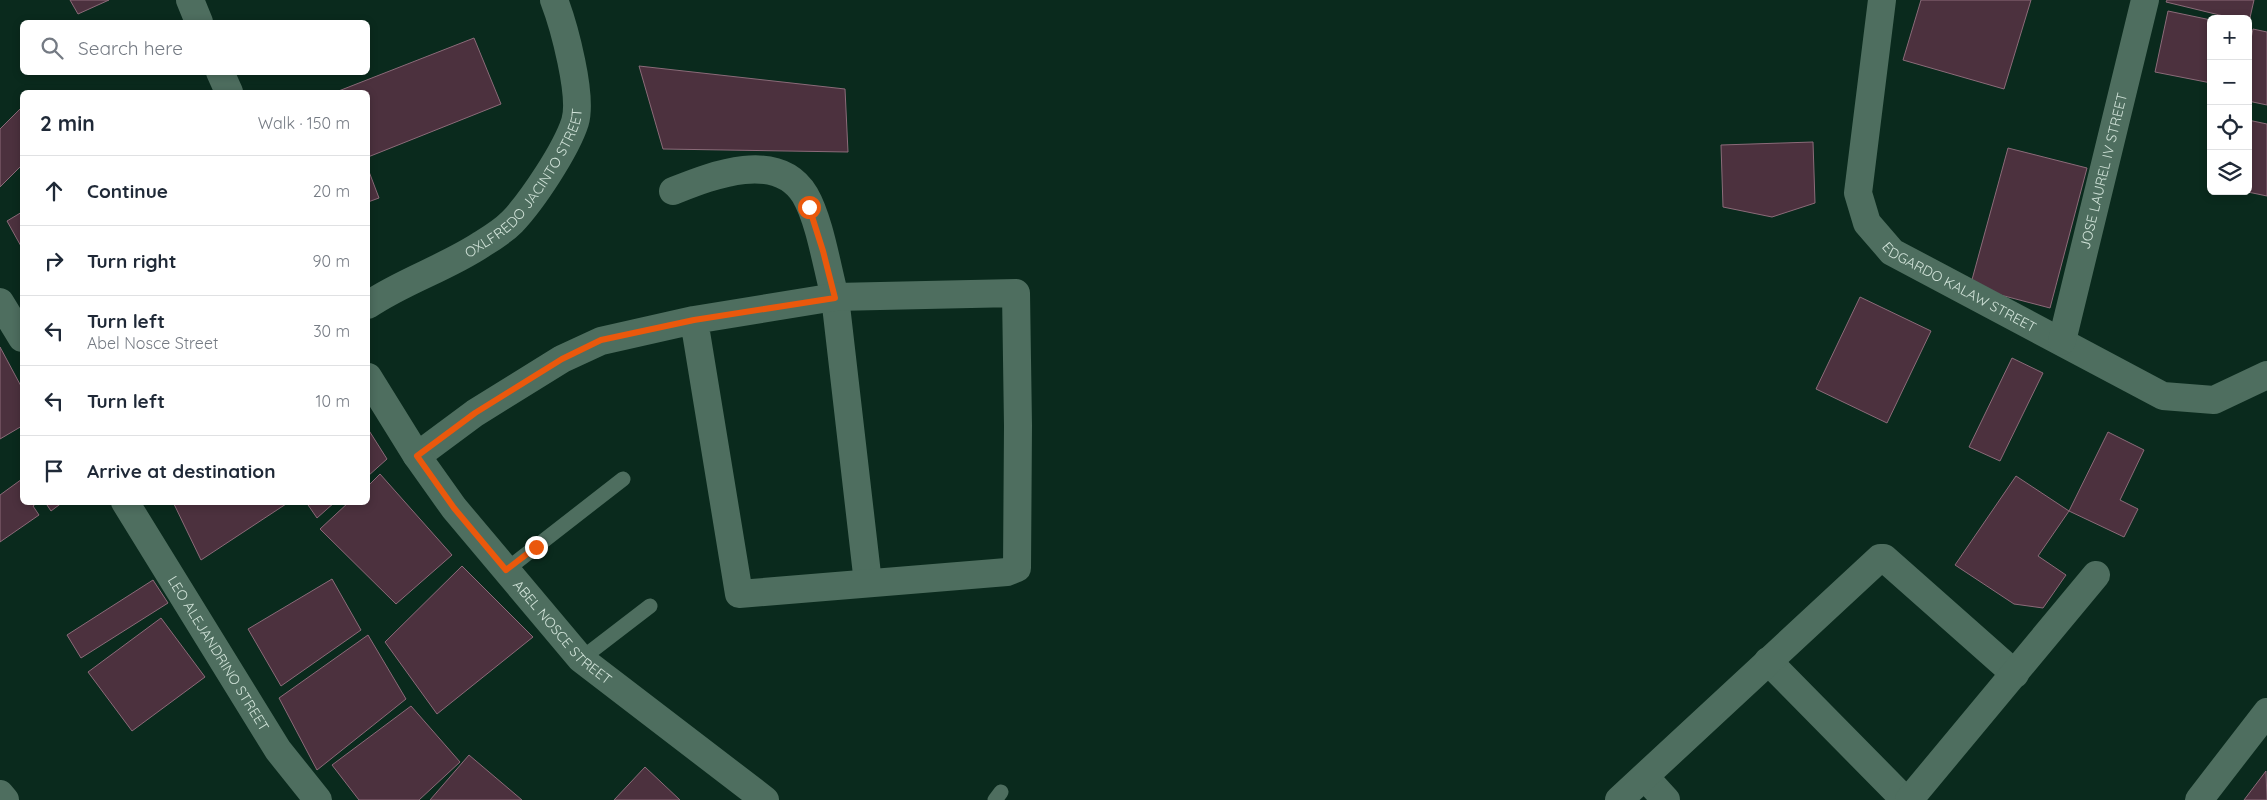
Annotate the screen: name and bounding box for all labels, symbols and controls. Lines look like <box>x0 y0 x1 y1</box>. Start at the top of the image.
map controls <box>2207 15 2252 195</box>
button: + <box>2207 15 2252 60</box>
search box <box>20 20 370 75</box>
icon: search <box>38 34 66 62</box>
text: Search here <box>78 36 183 60</box>
button: − <box>2207 60 2252 105</box>
street label: JOSE LAUREL IV STREET <box>2076 91 2131 251</box>
button: locate <box>2207 105 2252 150</box>
street label: OXLFREDO JACINTO STREET <box>461 108 586 262</box>
text: 2 min <box>40 110 95 136</box>
text: Walk · 150 m <box>258 113 350 133</box>
button: layers <box>2207 150 2252 195</box>
icon: ahead <box>40 177 68 205</box>
text: Continue <box>87 179 168 203</box>
text: 20 m <box>313 181 350 201</box>
route start <box>798 196 821 219</box>
street label: EDGARDO KALAW STREET <box>1878 238 2040 336</box>
icon: right <box>40 247 68 275</box>
text: Turn right <box>87 249 176 273</box>
text: 90 m <box>313 251 350 271</box>
text: Turn left <box>87 309 165 333</box>
icon: left <box>40 317 68 345</box>
text: 30 m <box>313 321 350 341</box>
text: Abel Nosce Street <box>87 333 218 353</box>
icon: left <box>40 387 68 415</box>
text: Turn left <box>87 389 165 413</box>
text: 10 m <box>316 391 350 411</box>
icon: arrive <box>40 457 68 485</box>
text: Arrive at destination <box>87 459 276 483</box>
route end <box>525 536 548 559</box>
street label: LEO ALEJANDRINO STREET <box>164 573 273 734</box>
street label: ABEL NOSCE STREET <box>509 576 615 688</box>

